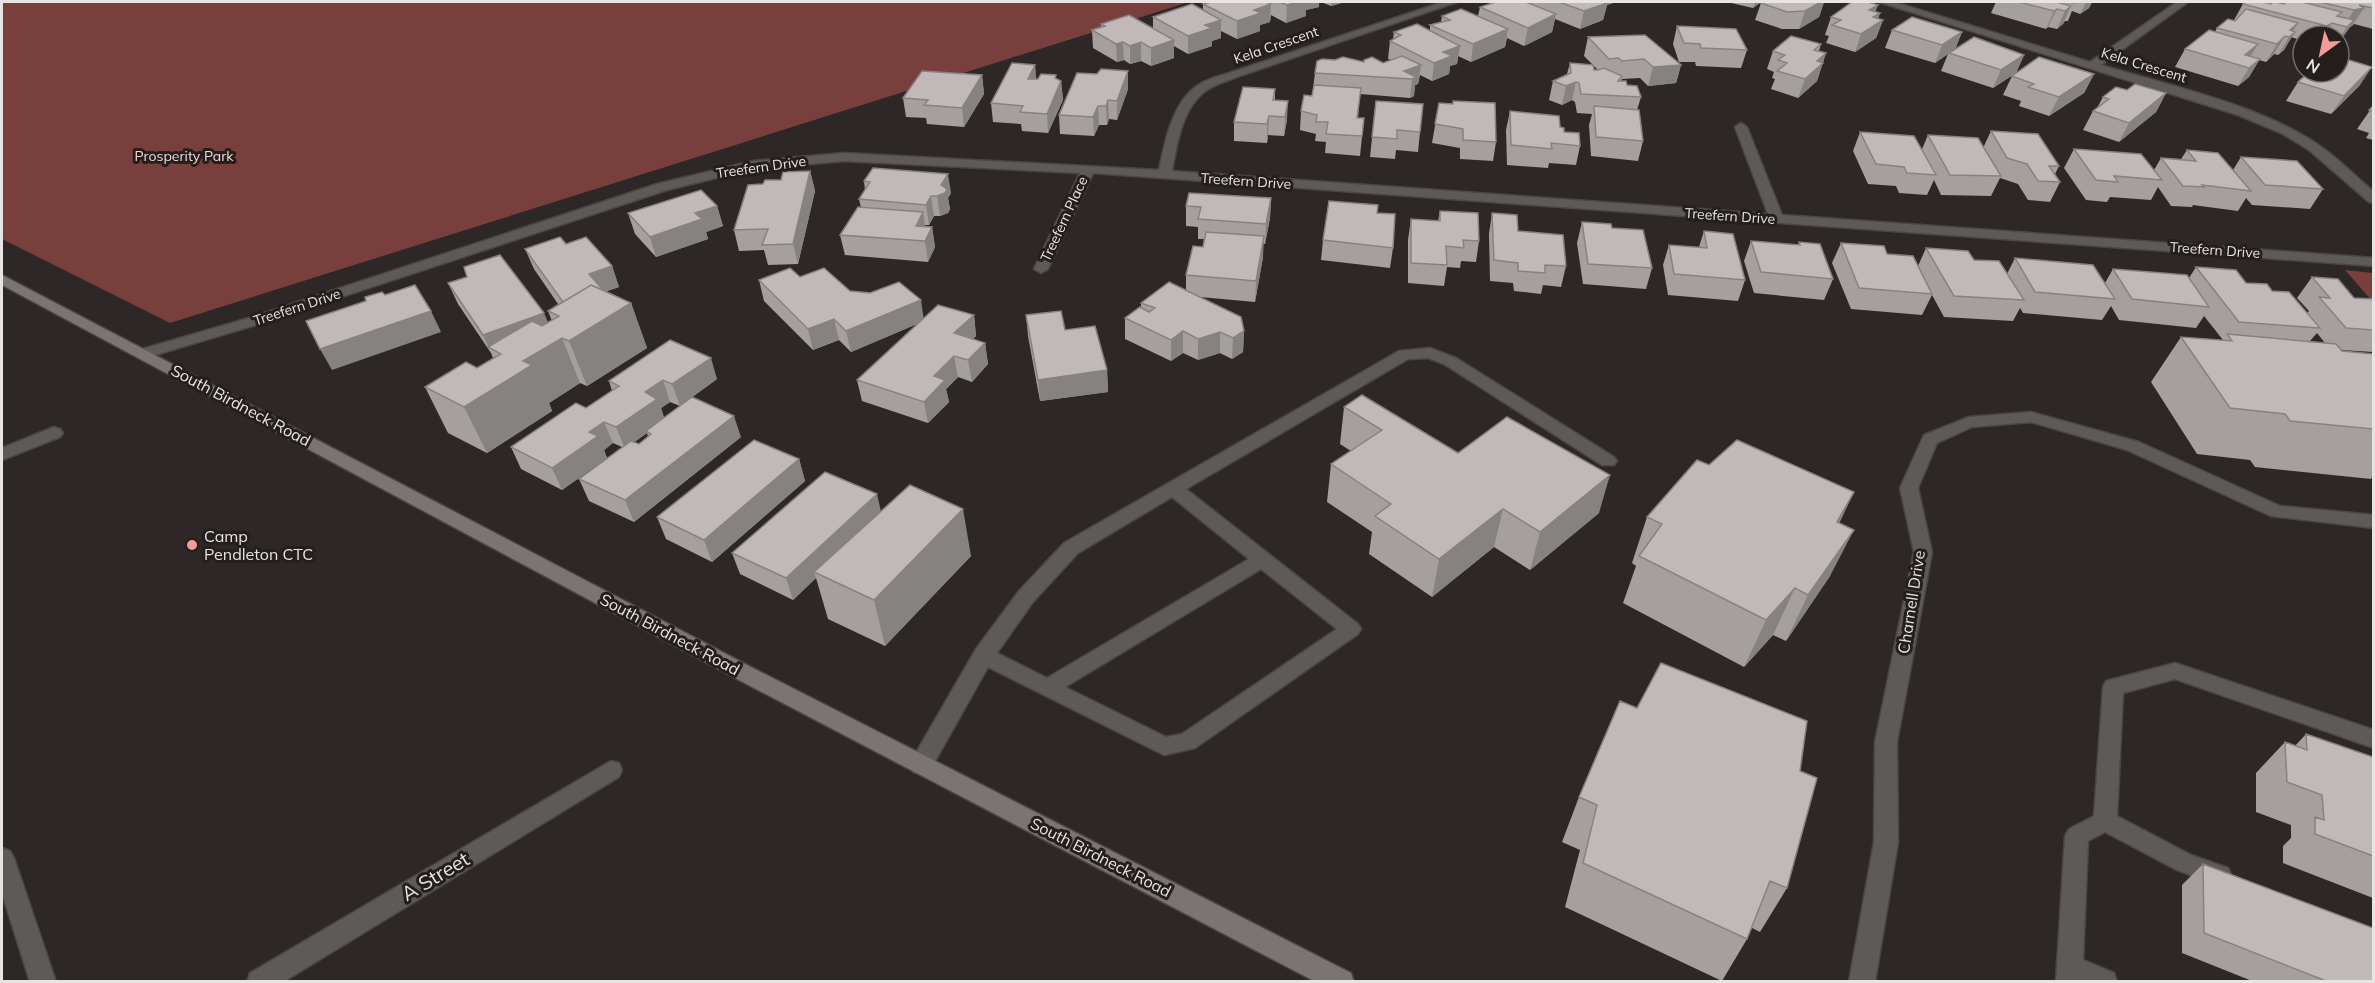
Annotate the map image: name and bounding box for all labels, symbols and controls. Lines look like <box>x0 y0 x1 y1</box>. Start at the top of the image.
street label: Kela Crescent <box>1231 22 1321 68</box>
north arrow <box>2291 24 2351 84</box>
street label: Kela Crescent <box>2099 43 2189 87</box>
text: N <box>2302 55 2323 78</box>
park label: Prosperity Park <box>135 147 234 165</box>
street label: Treefern Drive <box>715 152 807 182</box>
street label: Treefern Drive <box>1200 169 1292 193</box>
street label: Treefern Place <box>1036 174 1092 264</box>
street label: Treefern Drive <box>1684 204 1776 228</box>
street label: Treefern Drive <box>2169 238 2261 262</box>
street label: Treefern Drive <box>251 284 343 330</box>
street label: South Birdneck Road <box>168 360 314 450</box>
place label: Camp Pendleton CTC <box>204 526 313 564</box>
marker: Camp Pendleton CTC <box>185 538 199 552</box>
street label: Charnell Drive <box>1893 549 1929 655</box>
street label: South Birdneck Road <box>597 589 743 679</box>
street label: South Birdneck Road <box>1027 813 1175 901</box>
street label: A Street <box>396 846 474 906</box>

